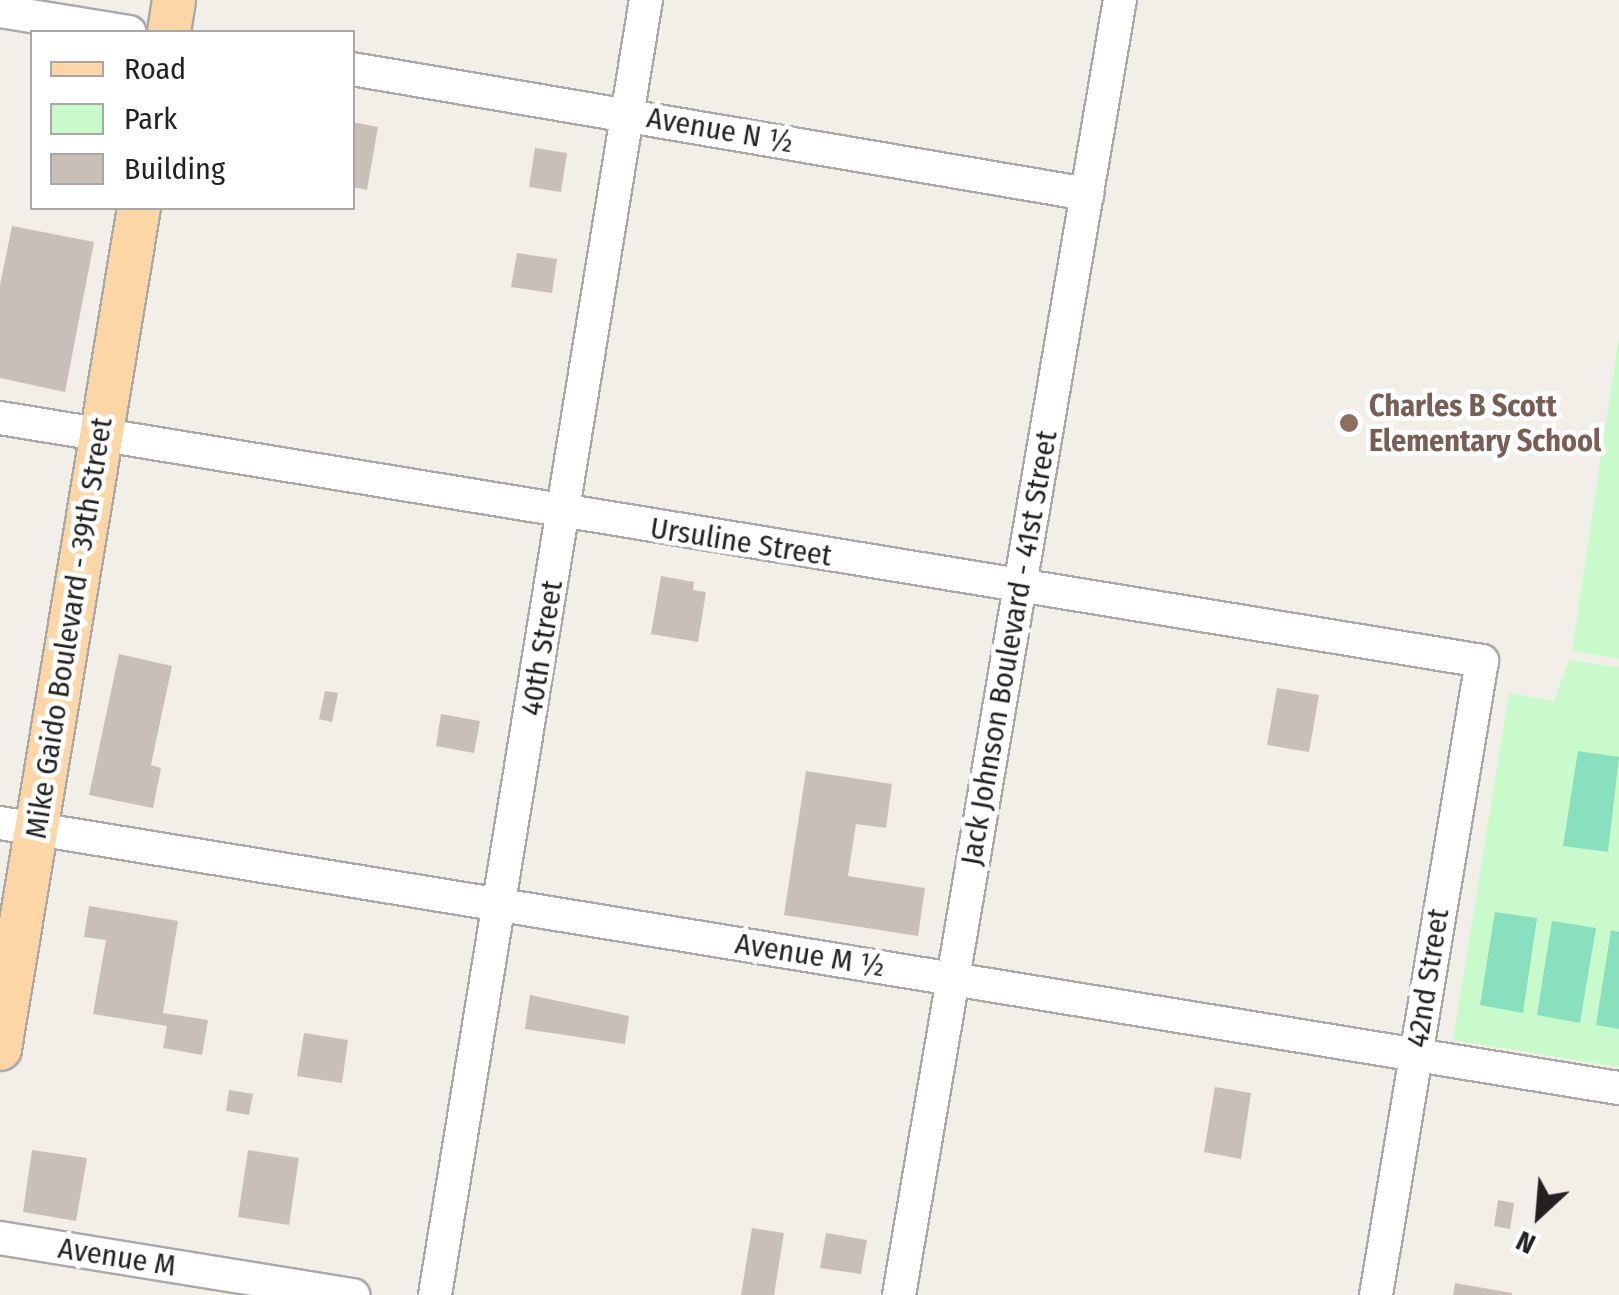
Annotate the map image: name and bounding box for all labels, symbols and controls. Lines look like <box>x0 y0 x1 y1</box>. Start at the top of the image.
legend <box>30 30 355 210</box>
text: Road <box>124 51 186 87</box>
street label: Avenue N ½ <box>644 99 796 161</box>
text: Park <box>124 101 177 137</box>
text: Building <box>124 151 225 187</box>
place label: Charles B Scott Elementary School <box>1369 388 1601 458</box>
marker: Charles B Scott Elementary School <box>1338 412 1360 434</box>
street label: Mike Gaido Boulevard - 39th Street <box>18 415 120 841</box>
street label: Jack Johnson Boulevard - 41st Street <box>953 428 1065 868</box>
street label: Ursuline Street <box>648 510 834 574</box>
street label: 40th Street <box>514 578 570 718</box>
street label: 42nd Street <box>1399 906 1457 1050</box>
street label: Avenue M ½ <box>733 925 887 985</box>
north arrow <box>1489 1165 1589 1265</box>
text: N <box>1511 1224 1540 1261</box>
street label: Avenue M <box>56 1230 178 1284</box>

